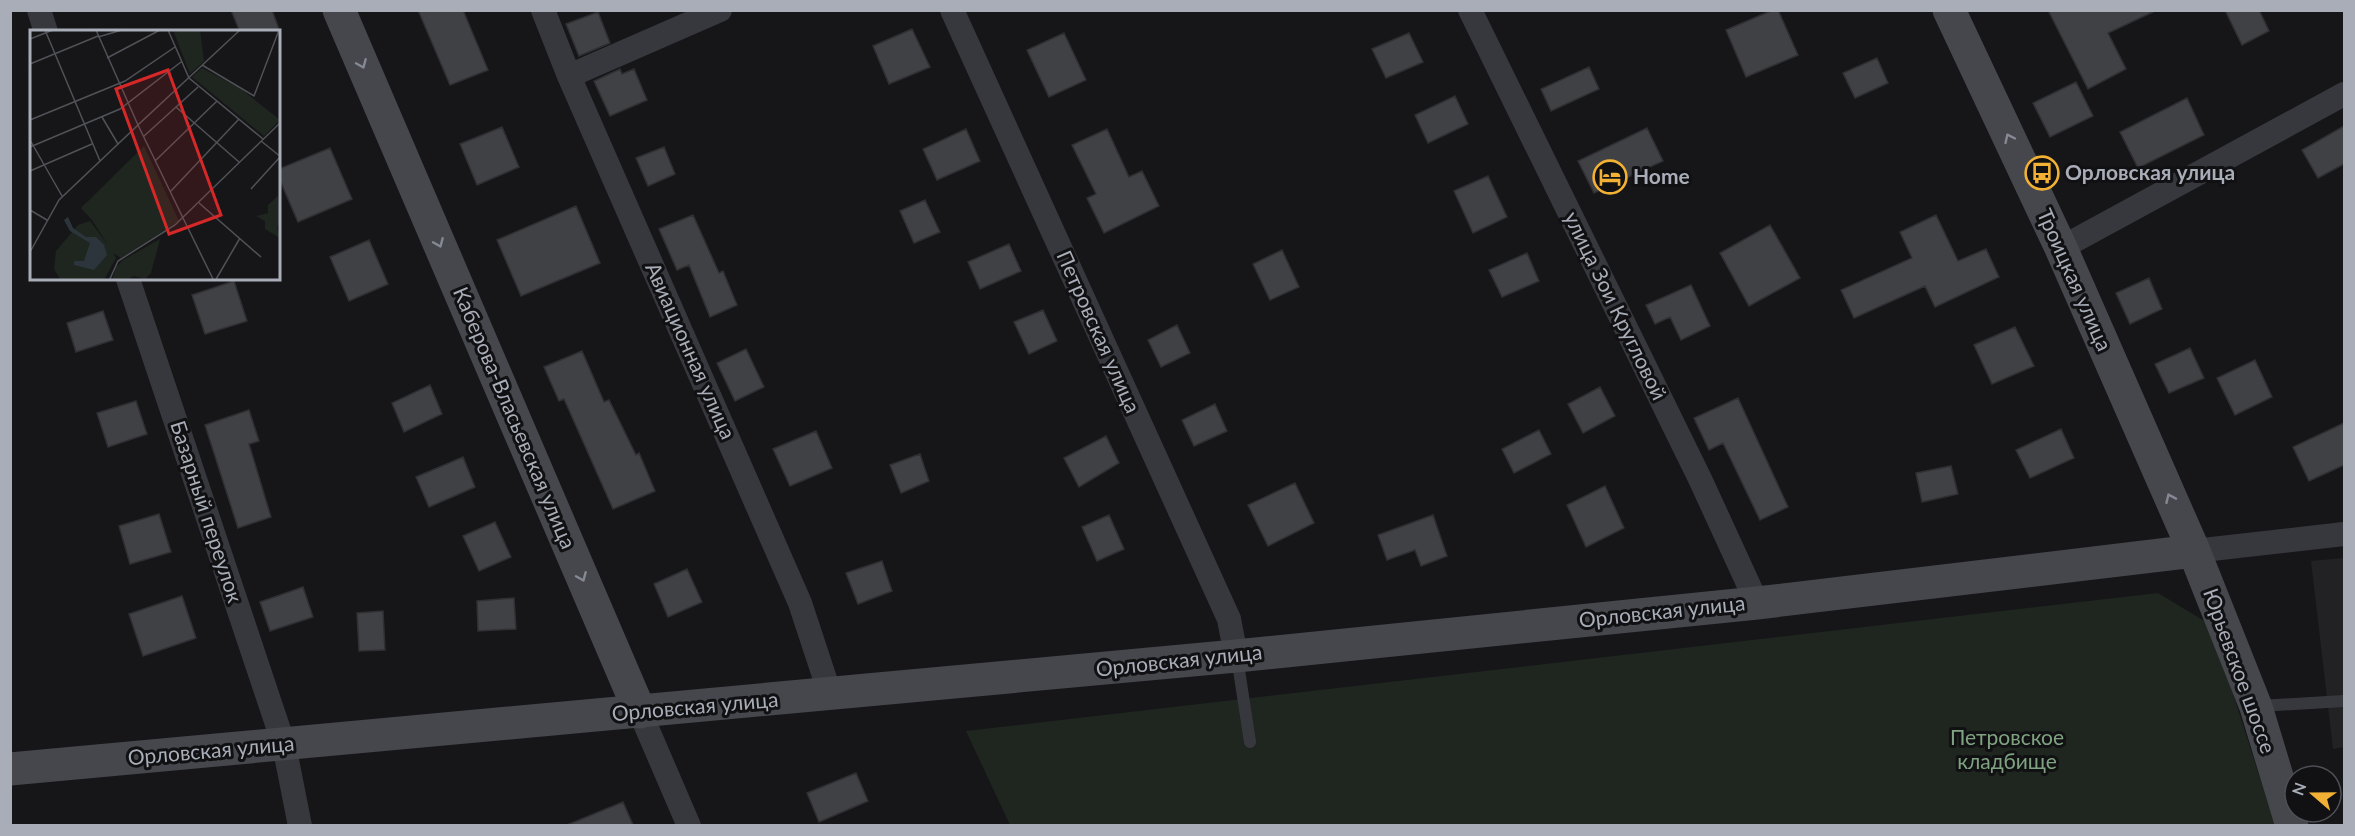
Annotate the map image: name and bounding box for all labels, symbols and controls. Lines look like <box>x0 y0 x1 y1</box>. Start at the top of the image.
inset map <box>30 30 280 280</box>
one-way arrow <box>355 58 367 69</box>
one-way arrow <box>2005 134 2017 145</box>
bus stop icon: Орловская улица <box>2024 155 2060 191</box>
hotel icon: Home <box>1592 159 1628 195</box>
place label: Орловская улица <box>2065 159 2235 184</box>
place label: Home <box>1633 163 1690 188</box>
street label: Троицкая улица <box>2033 204 2118 354</box>
street label: улица Зои Кругловой <box>1560 207 1673 404</box>
one-way arrow <box>432 237 444 248</box>
street label: Петровская улица <box>1052 246 1146 416</box>
street label: Авиационная улица <box>641 258 742 443</box>
street label: Каберова-Власьевская улица <box>449 283 582 552</box>
street label: Базарный переулок <box>166 417 249 606</box>
one-way arrow <box>2165 493 2177 504</box>
one-way arrow <box>575 571 587 582</box>
street label: Юрьевское шоссе <box>2199 585 2282 756</box>
street label: Орловская улица <box>1577 589 1746 632</box>
street label: Орловская улица <box>1094 638 1263 681</box>
street label: Орловская улица <box>611 686 779 725</box>
park label: Петровское кладбище <box>1950 724 2064 773</box>
street label: Орловская улица <box>127 730 295 769</box>
north arrow <box>2283 764 2343 824</box>
text: N <box>2287 780 2309 798</box>

